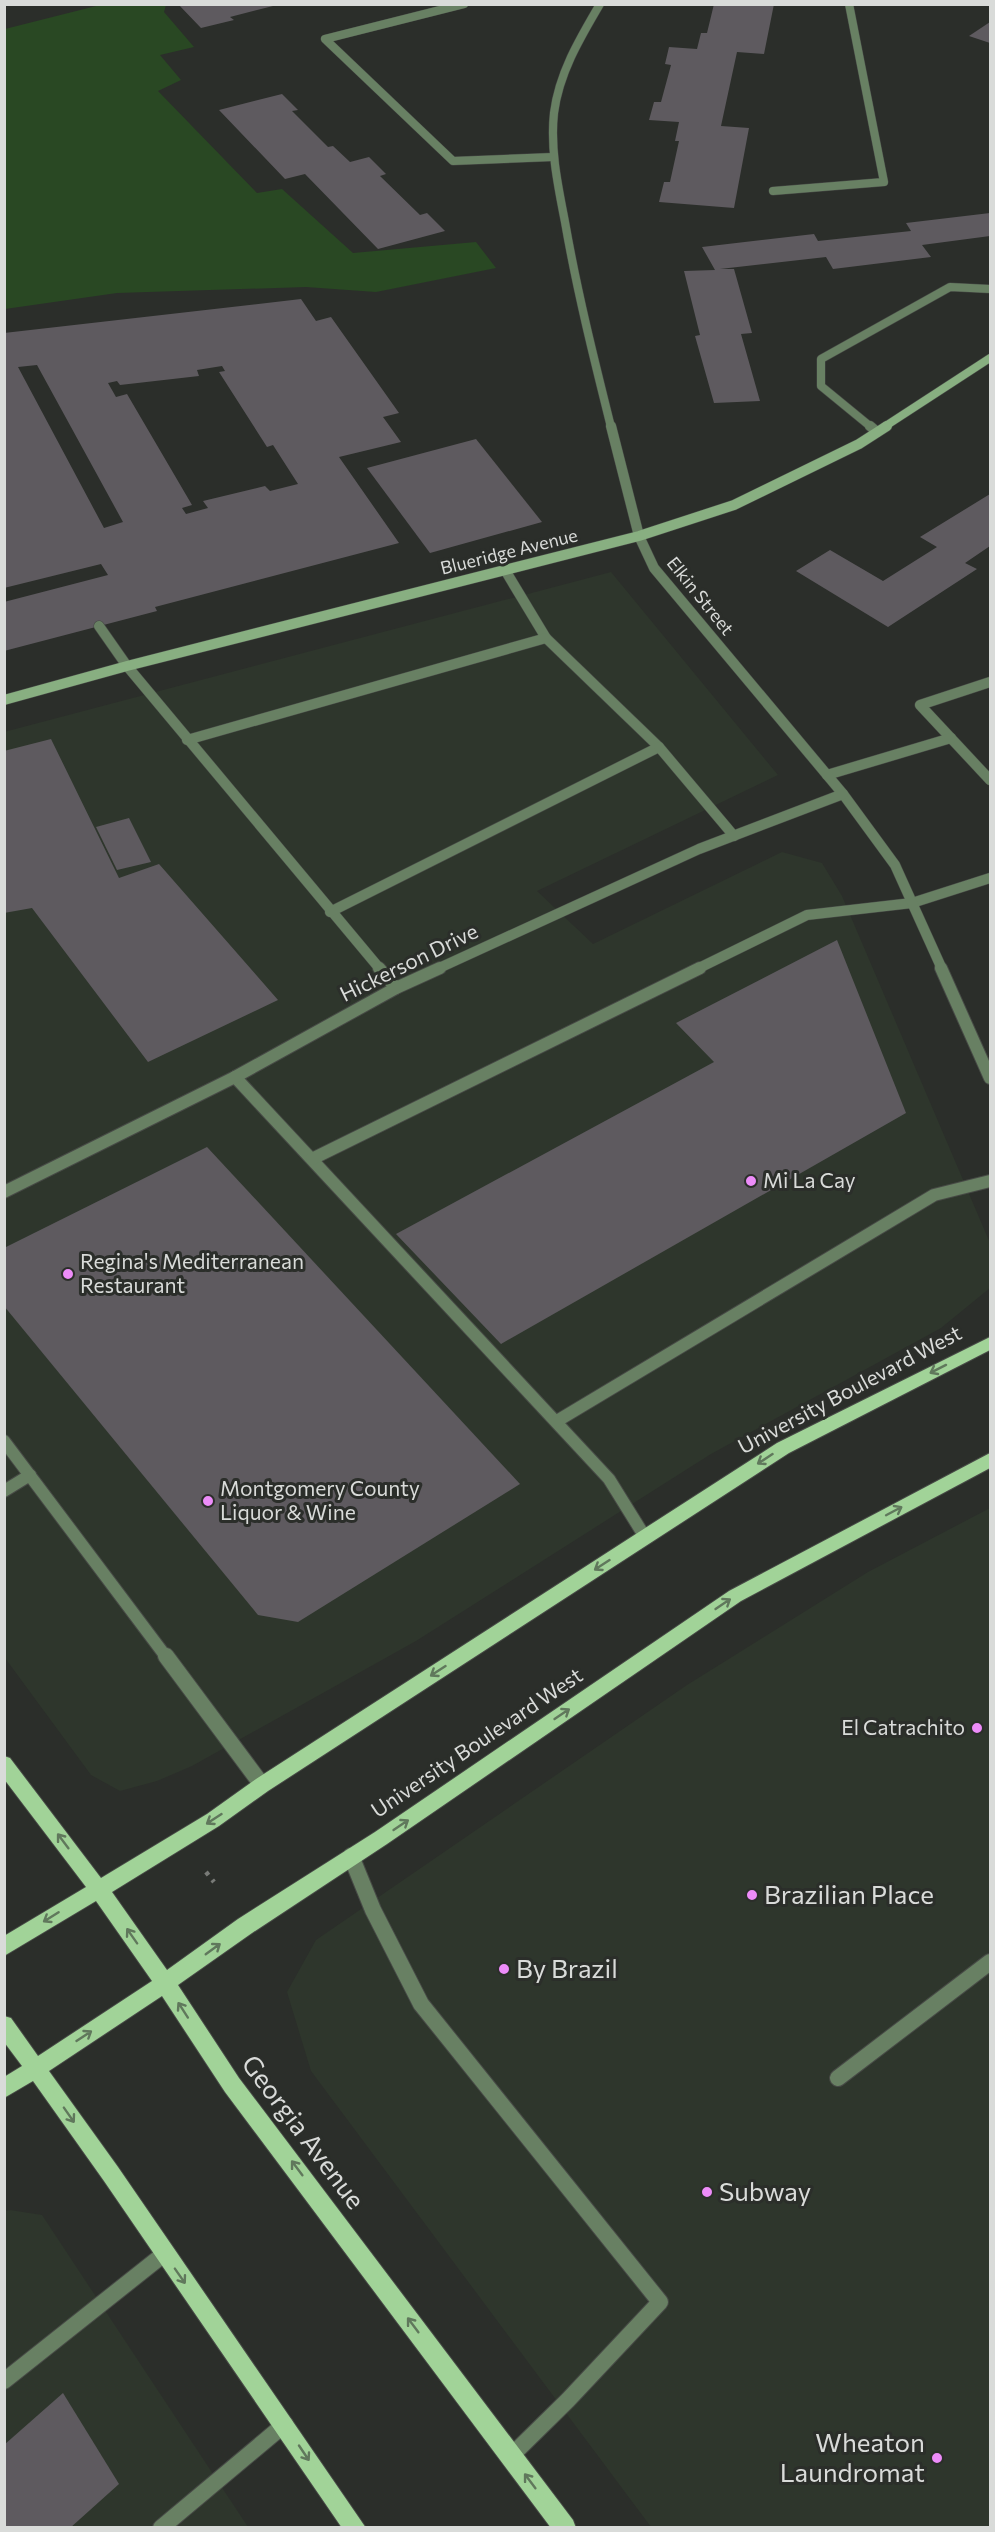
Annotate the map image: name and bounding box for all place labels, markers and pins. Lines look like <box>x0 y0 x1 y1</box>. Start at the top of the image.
place label: Mi La Cay <box>763 1167 856 1192</box>
marker: Mi La Cay <box>744 1174 758 1188</box>
place label: Regina's Mediterranean Restaurant <box>80 1248 304 1297</box>
marker: Regina's Mediterranean Restaurant <box>61 1267 75 1281</box>
place label: Montgomery County Liquor & Wine <box>220 1475 420 1524</box>
marker: Montgomery County Liquor & Wine <box>201 1494 215 1508</box>
place label: El Catrachito <box>841 1714 965 1739</box>
marker: El Catrachito <box>970 1721 984 1735</box>
place label: Brazilian Place <box>764 1878 934 1909</box>
marker: Brazilian Place <box>745 1888 759 1902</box>
place label: By Brazil <box>516 1952 618 1983</box>
marker: By Brazil <box>497 1962 511 1976</box>
place label: Subway <box>719 2175 811 2206</box>
marker: Subway <box>700 2185 714 2199</box>
place label: Wheaton Laundromat <box>780 2426 925 2487</box>
marker: Wheaton Laundromat <box>930 2451 944 2465</box>

